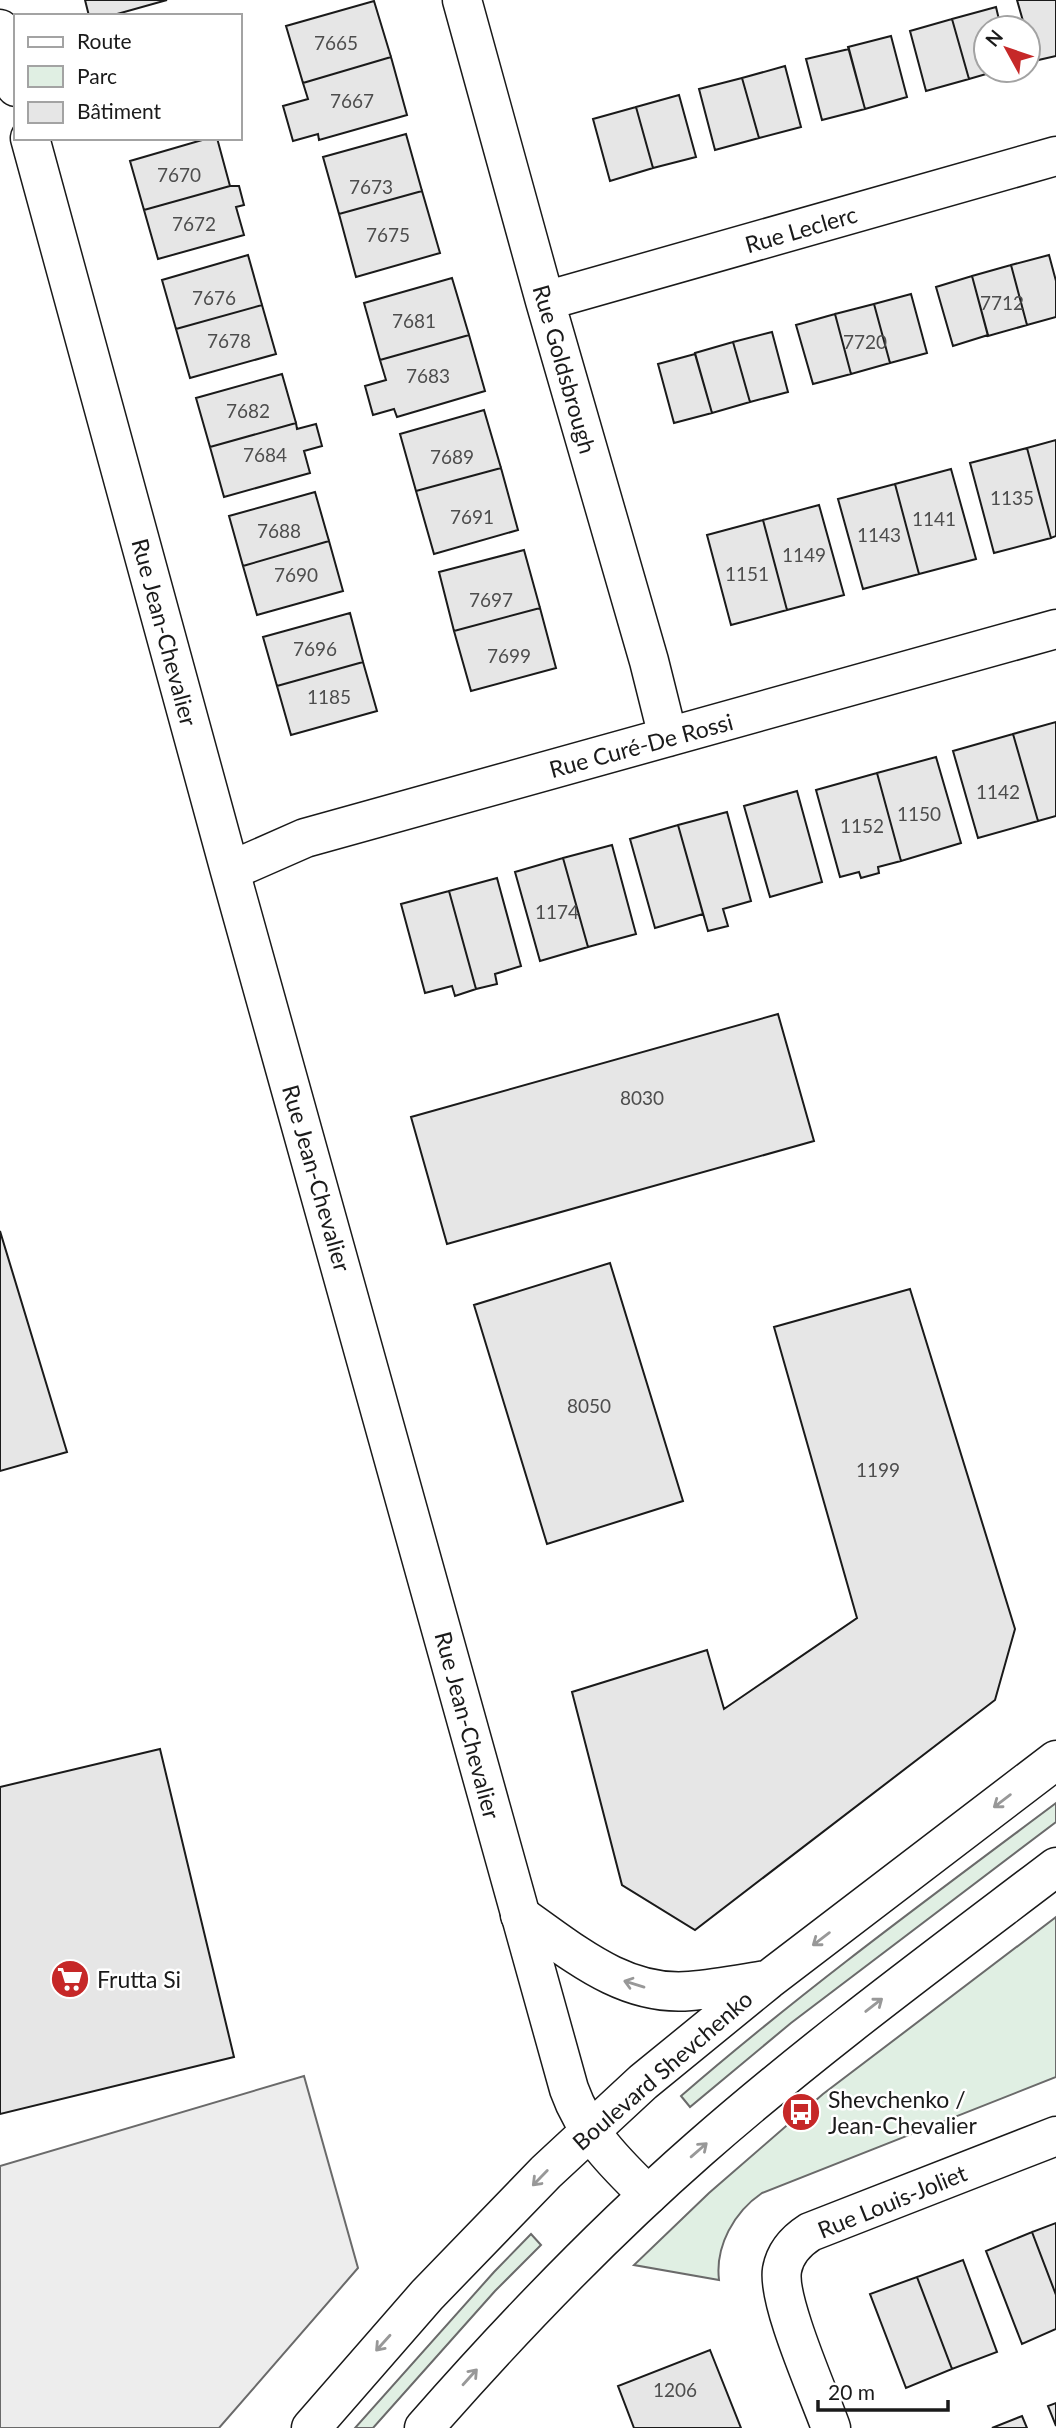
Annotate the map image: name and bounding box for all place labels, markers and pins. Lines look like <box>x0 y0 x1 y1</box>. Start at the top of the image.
supermarket icon: Frutta Si <box>49 1958 91 2000</box>
place label: Frutta Si <box>97 1965 181 1993</box>
place label: Shevchenko / Jean-Chevalier <box>828 2085 977 2139</box>
bus stop icon: Shevchenko / Jean-Chevalier <box>780 2091 822 2133</box>

